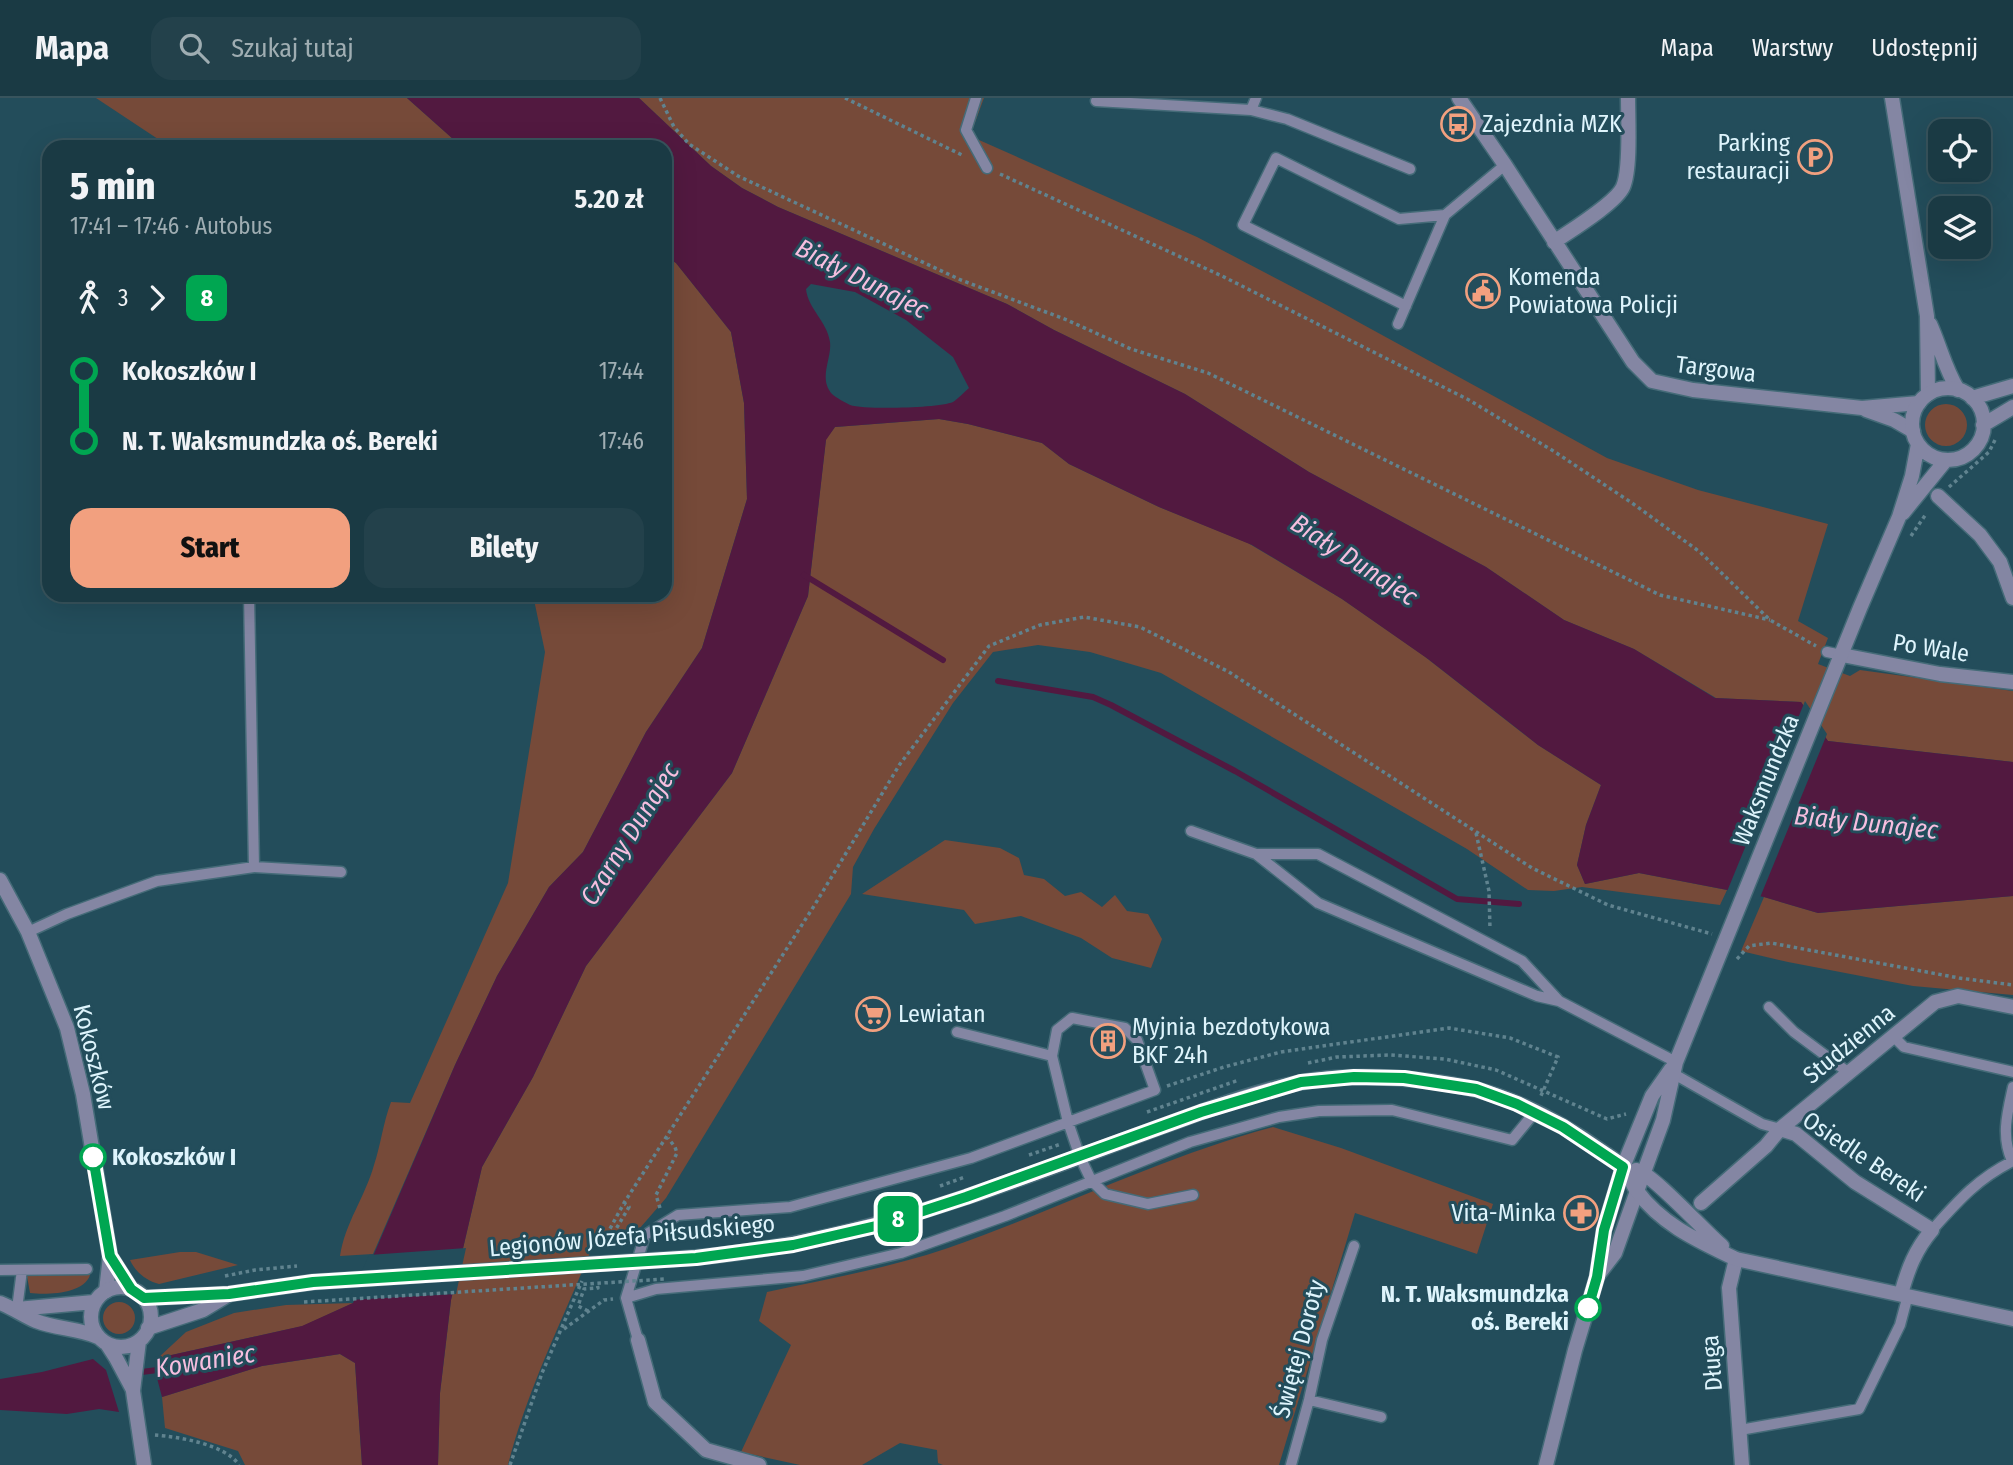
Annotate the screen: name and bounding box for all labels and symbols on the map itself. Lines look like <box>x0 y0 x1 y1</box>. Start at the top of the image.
bus stop icon: Zajezdnia MZK <box>1439 105 1477 143</box>
place label: Zajezdnia MZK <box>1482 110 1622 138</box>
place label: Parking restauracji <box>1686 129 1791 185</box>
parking icon: Parking restauracji <box>1796 138 1834 176</box>
water label: Biały Dunajec <box>791 232 934 326</box>
place label: Komenda Powiatowa Policji <box>1508 263 1678 319</box>
public building icon: Komenda Powiatowa Policji <box>1464 272 1502 310</box>
street label: Targowa <box>1674 350 1758 388</box>
water label: Biały Dunajec <box>1285 508 1424 613</box>
street label: Po Wale <box>1891 628 1971 668</box>
street label: Waksmundzka <box>1727 710 1805 850</box>
water label: Czarny Dunajec <box>574 756 687 911</box>
water label: Biały Dunajec <box>1792 800 1940 846</box>
supermarket icon: Lewiatan <box>854 995 892 1033</box>
street label: Studzienna <box>1798 999 1900 1089</box>
place label: Lewiatan <box>898 1000 986 1028</box>
street label: Kokoszków <box>67 1001 121 1113</box>
place label: Myjnia bezdotykowa BKF 24h <box>1132 1013 1330 1069</box>
building icon: Myjnia bezdotykowa BKF 24h <box>1089 1022 1127 1060</box>
street label: Osiedle Bereki <box>1797 1106 1931 1208</box>
place label: Kokoszków I <box>112 1143 236 1171</box>
marker: Kokoszków I <box>80 1144 106 1170</box>
pharmacy icon: Vita-Minka <box>1562 1194 1600 1232</box>
line badge: 8 <box>875 1196 921 1242</box>
place label: Vita-Minka <box>1451 1199 1556 1227</box>
street label: Legionów Józefa Piłsudskiego <box>488 1210 776 1262</box>
street label: Świętej Doroty <box>1266 1276 1331 1421</box>
place label: N. T. Waksmundzka oś. Bereki <box>1381 1280 1569 1336</box>
marker: N. T. Waksmundzka oś. Bereki <box>1575 1295 1601 1321</box>
street label: Długa <box>1696 1334 1728 1392</box>
water label: Kowaniec <box>153 1338 258 1384</box>

